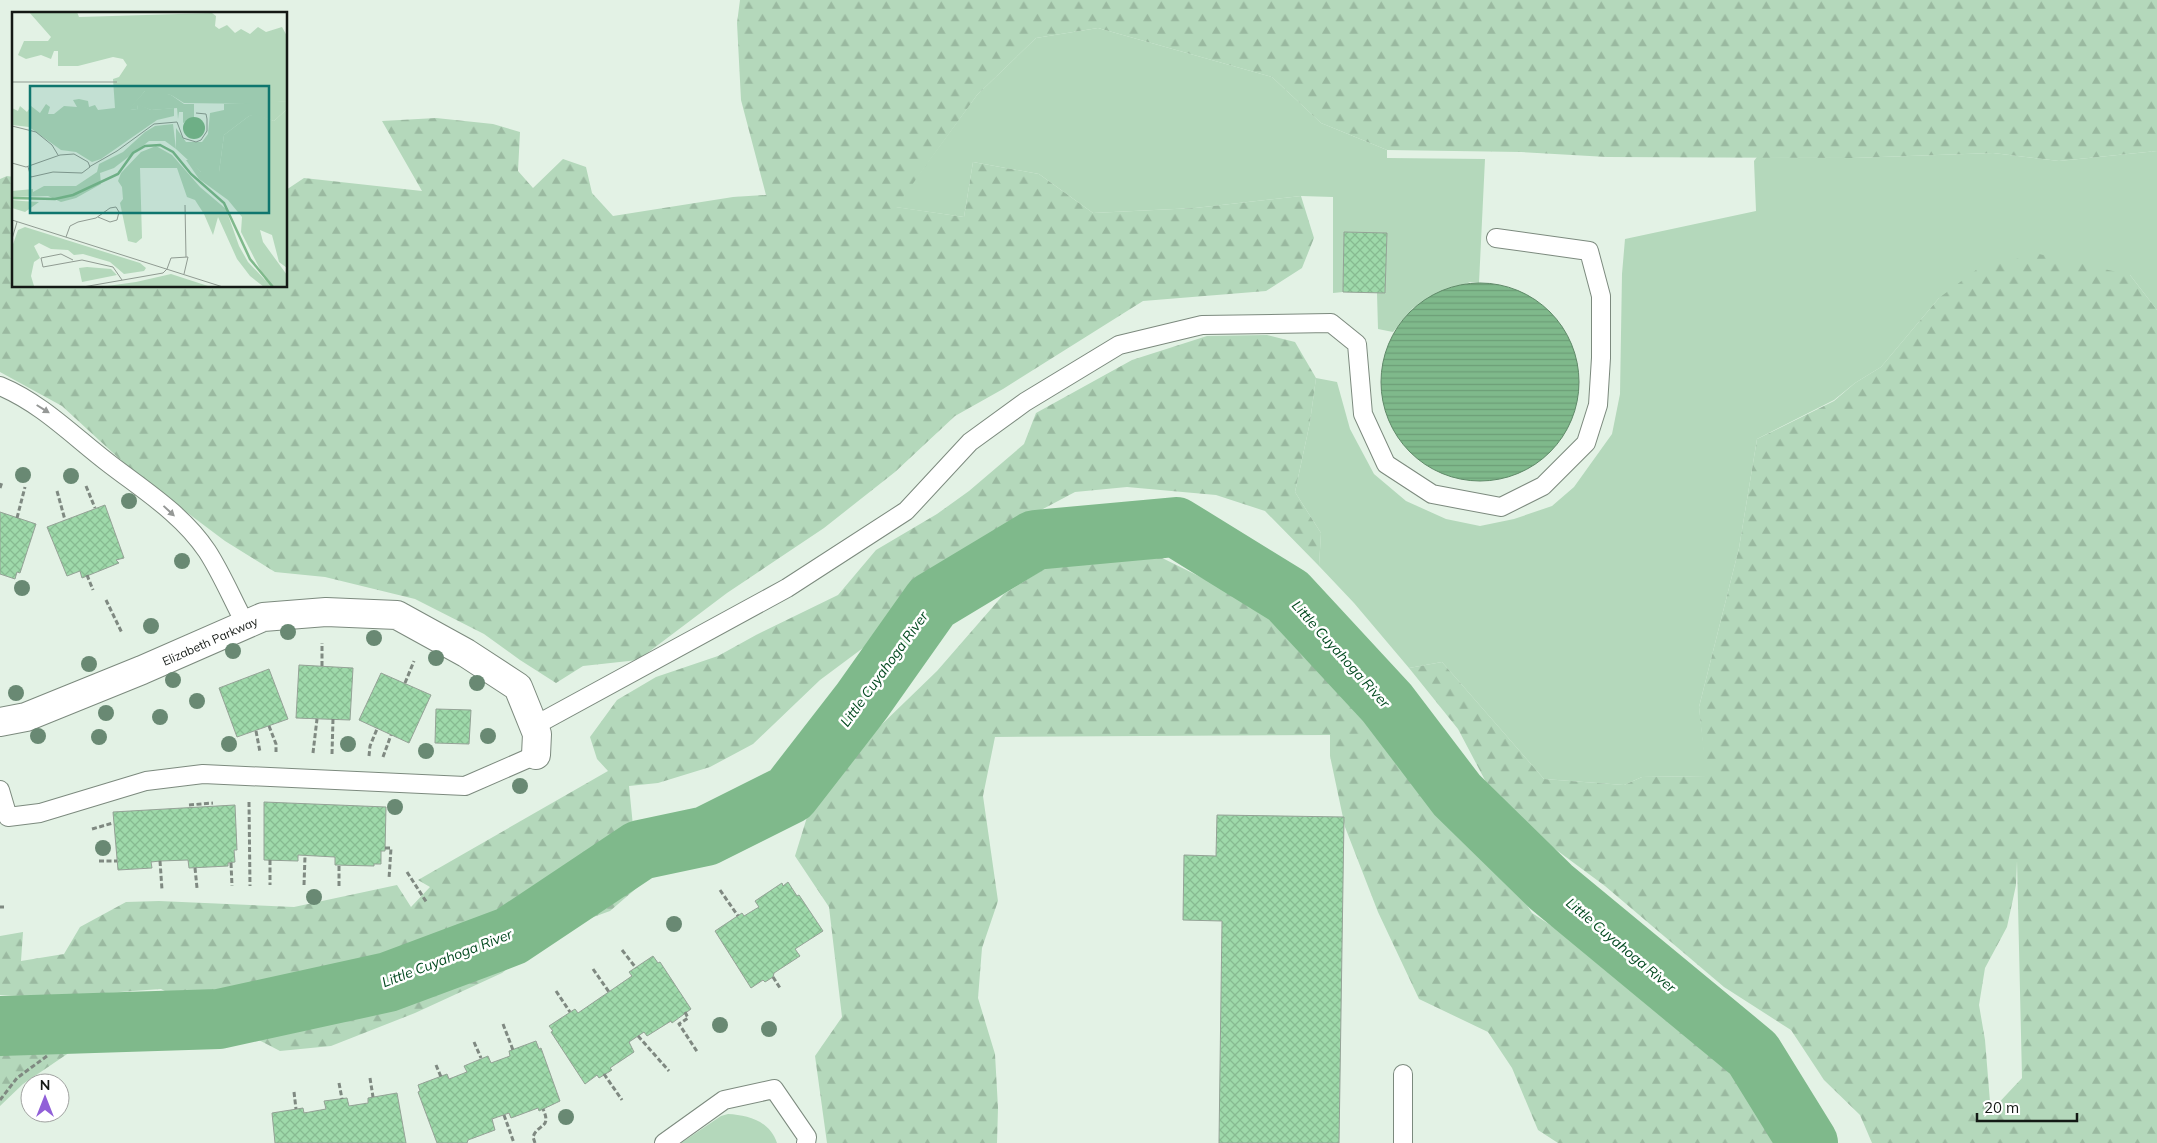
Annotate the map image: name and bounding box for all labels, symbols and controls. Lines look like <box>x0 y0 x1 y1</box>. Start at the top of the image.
inset map <box>12 12 288 288</box>
one-way arrow <box>36 405 49 414</box>
one-way arrow <box>163 505 175 517</box>
water label: Little Cuyahoga River <box>1288 597 1395 712</box>
water label: Little Cuyahoga River <box>836 607 932 730</box>
street label: Elizabeth Parkway <box>160 613 261 669</box>
water label: Little Cuyahoga River <box>1562 894 1680 997</box>
water label: Little Cuyahoga River <box>379 925 516 991</box>
north arrow <box>20 1073 70 1123</box>
text: N <box>40 1076 50 1094</box>
scale bar <box>1977 1090 2077 1122</box>
text: 20 m <box>1984 1098 2019 1117</box>

